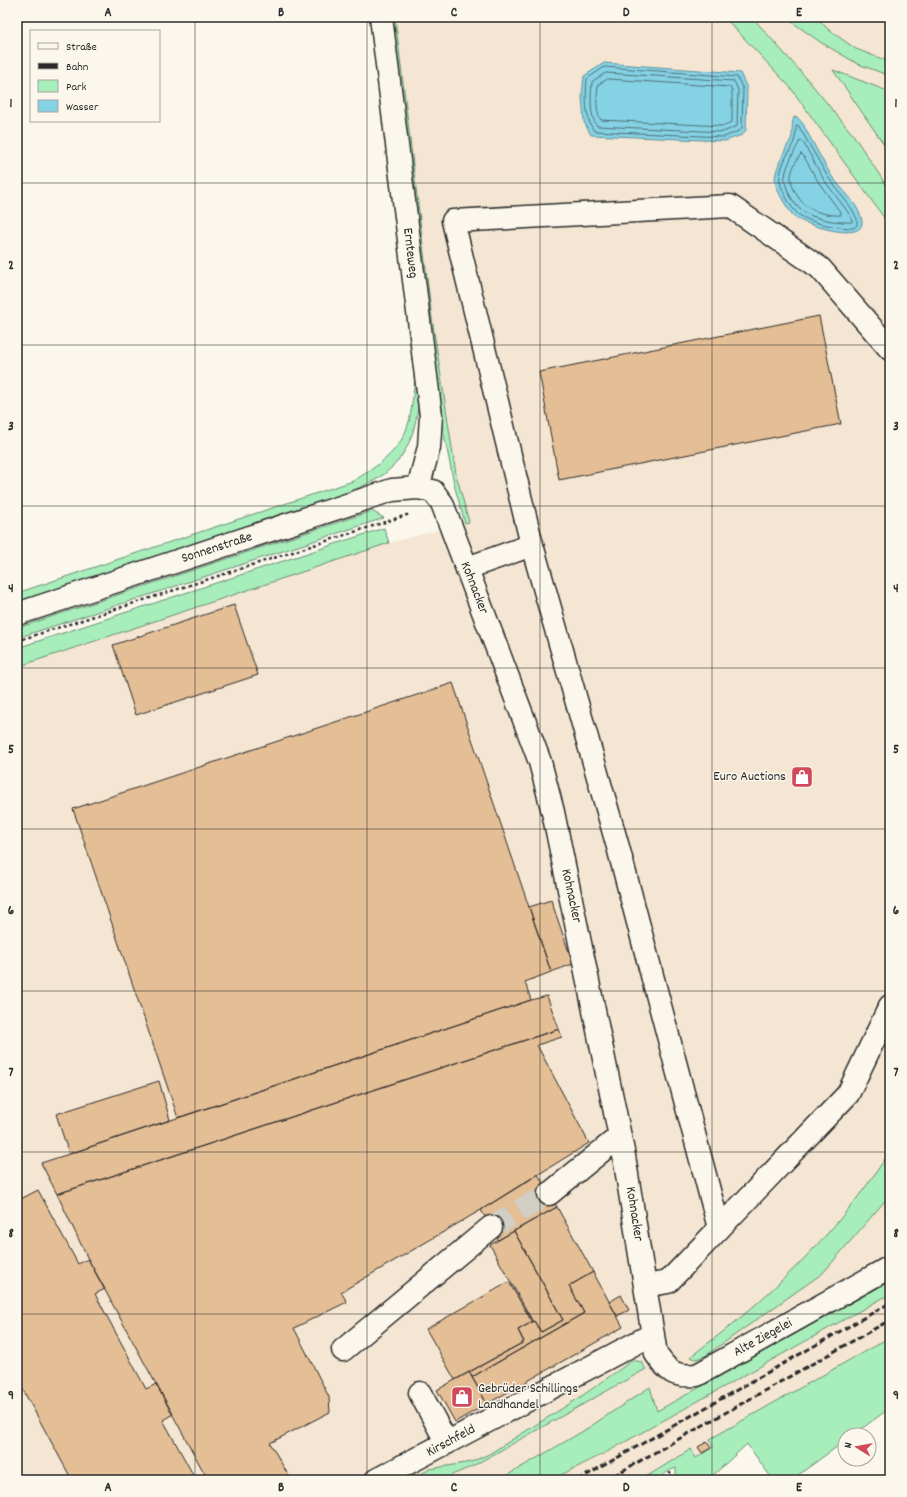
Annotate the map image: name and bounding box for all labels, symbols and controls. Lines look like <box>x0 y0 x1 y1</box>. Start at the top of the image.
text: A <box>104 4 112 23</box>
text: B <box>278 4 284 23</box>
text: C <box>451 4 458 23</box>
text: D <box>623 4 630 23</box>
text: E <box>796 4 803 23</box>
legend <box>30 30 160 122</box>
text: Straße <box>66 39 97 56</box>
text: Bahn <box>66 59 89 76</box>
text: Park <box>66 79 87 96</box>
text: 1 <box>10 95 13 114</box>
text: 1 <box>895 95 898 114</box>
text: Wasser <box>66 99 99 116</box>
street label: Ernteweg <box>397 227 423 279</box>
text: 2 <box>8 257 14 276</box>
text: 2 <box>893 257 899 276</box>
text: 3 <box>8 418 14 437</box>
text: 3 <box>893 418 899 437</box>
street label: Sonnenstraße <box>179 527 255 569</box>
street label: Kohnacker <box>455 559 493 618</box>
text: 4 <box>8 580 14 599</box>
text: 4 <box>893 580 899 599</box>
text: 5 <box>8 741 14 760</box>
text: 5 <box>893 741 899 760</box>
shop icon: Euro Auctions <box>789 764 815 790</box>
place label: Euro Auctions <box>713 767 786 787</box>
street label: Kohnacker <box>556 867 587 926</box>
text: 6 <box>8 902 15 921</box>
text: 6 <box>893 902 900 921</box>
text: 7 <box>9 1064 14 1083</box>
text: 7 <box>894 1064 899 1083</box>
street label: Kohnacker <box>620 1185 648 1243</box>
text: 8 <box>8 1225 14 1244</box>
text: 8 <box>893 1225 899 1244</box>
street label: Alte Ziegelei <box>730 1313 797 1362</box>
place label: Gebrüder Schillings Landhandel <box>478 1379 578 1415</box>
shop icon: Gebrüder Schillings Landhandel <box>449 1384 475 1410</box>
text: 9 <box>8 1387 14 1406</box>
text: 9 <box>893 1387 899 1406</box>
street label: Kirschfeld <box>423 1420 479 1462</box>
north arrow <box>837 1427 877 1467</box>
text: N <box>841 1441 858 1450</box>
text: A <box>104 1479 112 1497</box>
text: B <box>278 1479 284 1497</box>
text: C <box>451 1479 458 1497</box>
text: D <box>623 1479 630 1497</box>
text: E <box>796 1479 803 1497</box>

